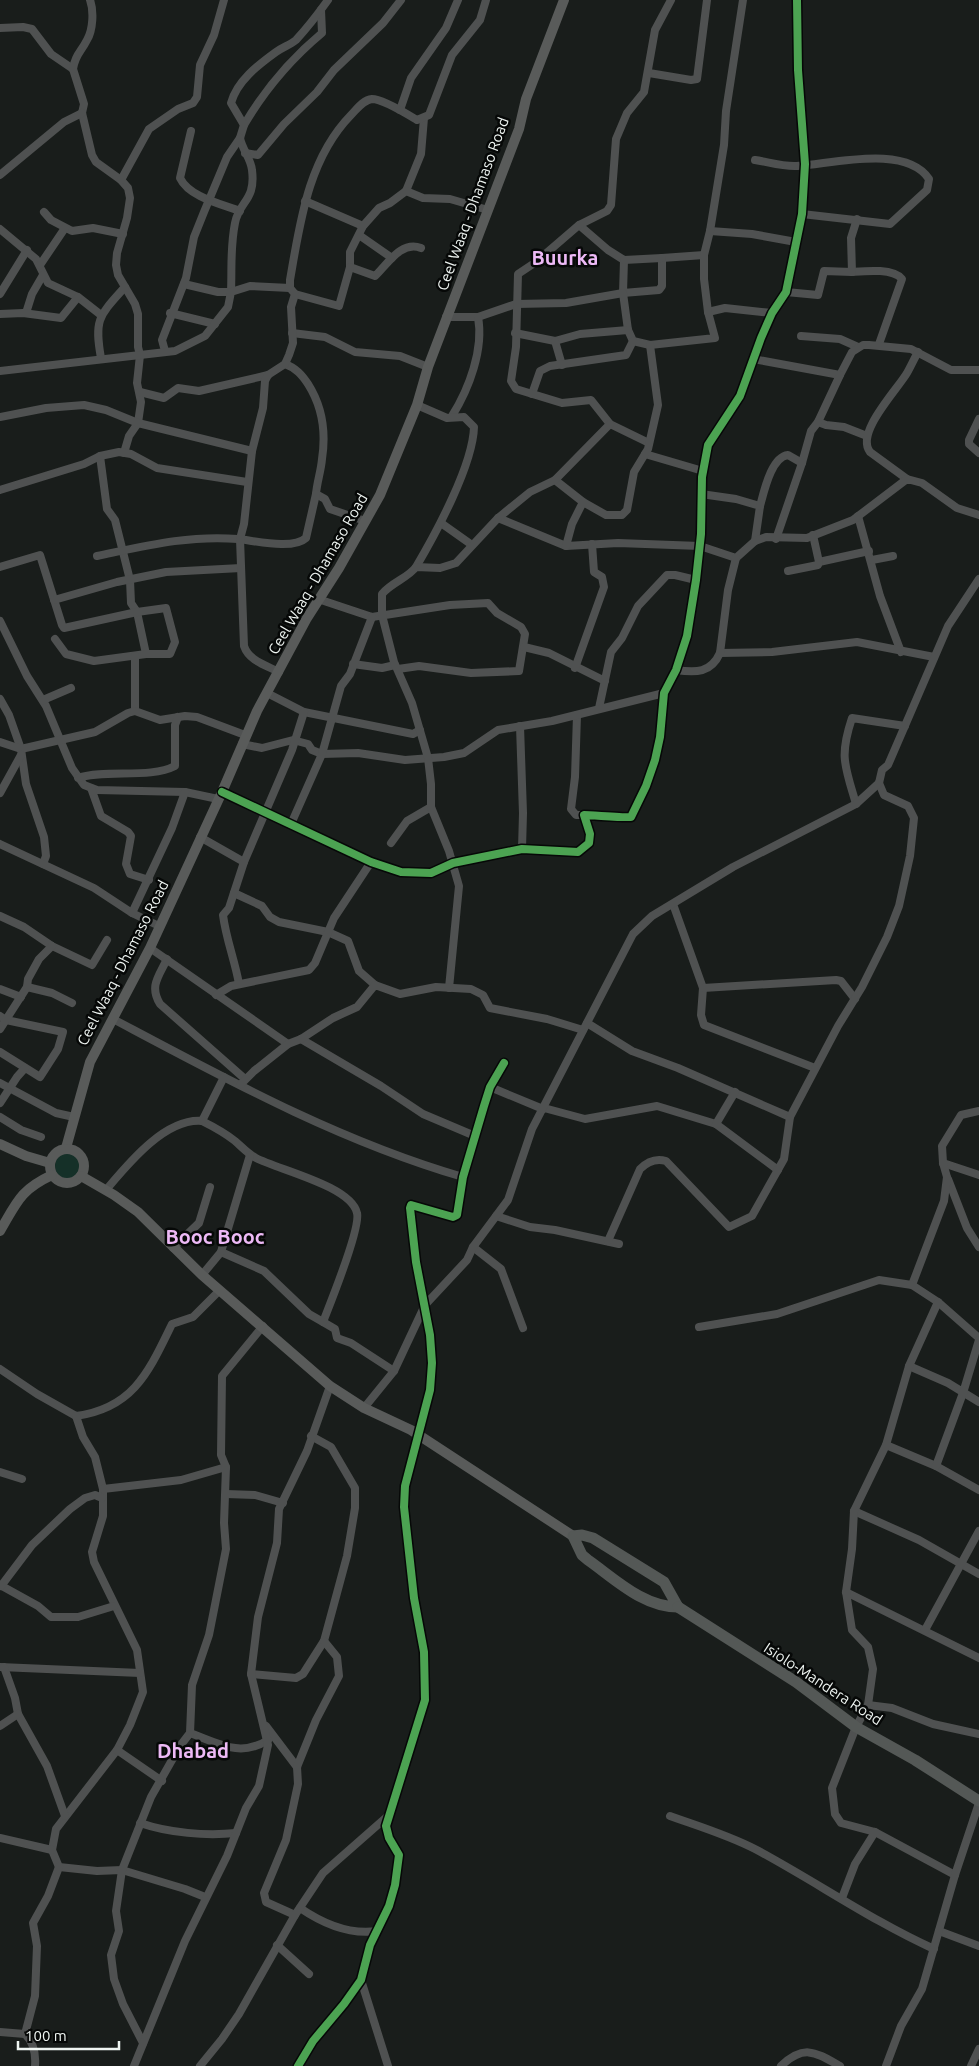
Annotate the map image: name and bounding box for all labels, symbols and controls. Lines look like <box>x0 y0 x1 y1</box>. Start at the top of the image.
street label: Ceel Waaq - Dhamaso Road <box>433 115 512 293</box>
district label: Buurka <box>532 246 598 269</box>
street label: Ceel Waaq - Dhamaso Road <box>264 490 371 657</box>
street label: Ceel Waaq - Dhamaso Road <box>73 877 172 1048</box>
district label: Booc Booc <box>165 1225 265 1248</box>
street label: Isiolo-Mandera Road <box>761 1639 886 1728</box>
district label: Dhabad <box>157 1739 229 1762</box>
scale bar <box>18 2018 119 2050</box>
text: 100 m <box>25 2027 67 2044</box>

